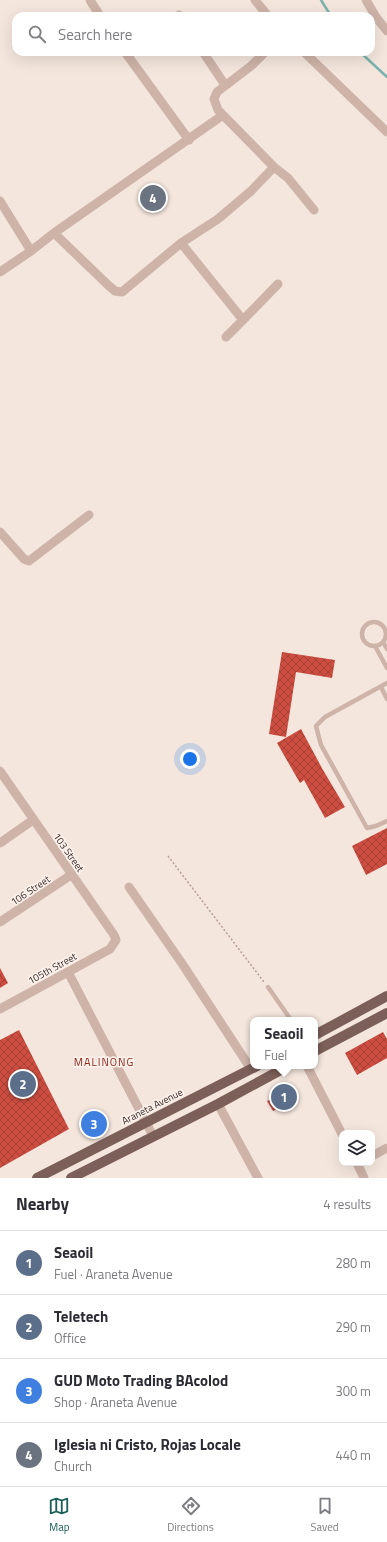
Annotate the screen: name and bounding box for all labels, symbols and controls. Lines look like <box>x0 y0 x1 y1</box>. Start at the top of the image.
search box <box>12 12 375 56</box>
icon: search <box>26 23 48 45</box>
text: Search here <box>58 23 132 46</box>
pin: 4 <box>140 183 166 213</box>
your location <box>180 749 200 769</box>
street label: 103 Street <box>50 830 88 875</box>
street label: 106 Street <box>8 871 53 909</box>
street label: 105th Street <box>25 949 80 988</box>
popup <box>250 1017 318 1069</box>
text: Seaoil <box>264 1022 304 1045</box>
text: Fuel <box>264 1045 287 1065</box>
district label: MALINONG <box>74 1054 134 1070</box>
pin: 2 <box>10 1069 36 1099</box>
pin: 1 <box>271 1082 297 1112</box>
street label: Araneta Avenue <box>119 1085 185 1128</box>
pin: 3 <box>81 1109 107 1139</box>
map controls <box>339 1130 375 1166</box>
button: layers <box>339 1130 375 1166</box>
text: Nearby <box>16 1191 69 1217</box>
text: 4 results <box>323 1194 371 1214</box>
text: Seaoil <box>54 1241 93 1264</box>
text: 1 <box>25 1253 33 1273</box>
text: 280 m <box>335 1253 371 1273</box>
text: Fuel · Araneta Avenue <box>54 1264 172 1284</box>
text: Teletech <box>54 1305 108 1328</box>
text: 2 <box>25 1317 33 1337</box>
text: 290 m <box>335 1317 371 1337</box>
text: Office <box>54 1328 86 1348</box>
text: GUD Moto Trading BAcolod <box>54 1369 228 1392</box>
text: 3 <box>25 1381 33 1401</box>
text: 300 m <box>335 1381 371 1401</box>
text: Shop · Araneta Avenue <box>54 1392 177 1412</box>
text: Iglesia ni Cristo, Rojas Locale <box>54 1433 241 1456</box>
text: 4 <box>25 1445 33 1465</box>
text: 440 m <box>335 1445 371 1465</box>
text: Church <box>54 1456 92 1476</box>
tab: Map <box>48 1495 70 1535</box>
tab: Directions <box>167 1495 214 1535</box>
tab: Saved <box>311 1495 339 1535</box>

